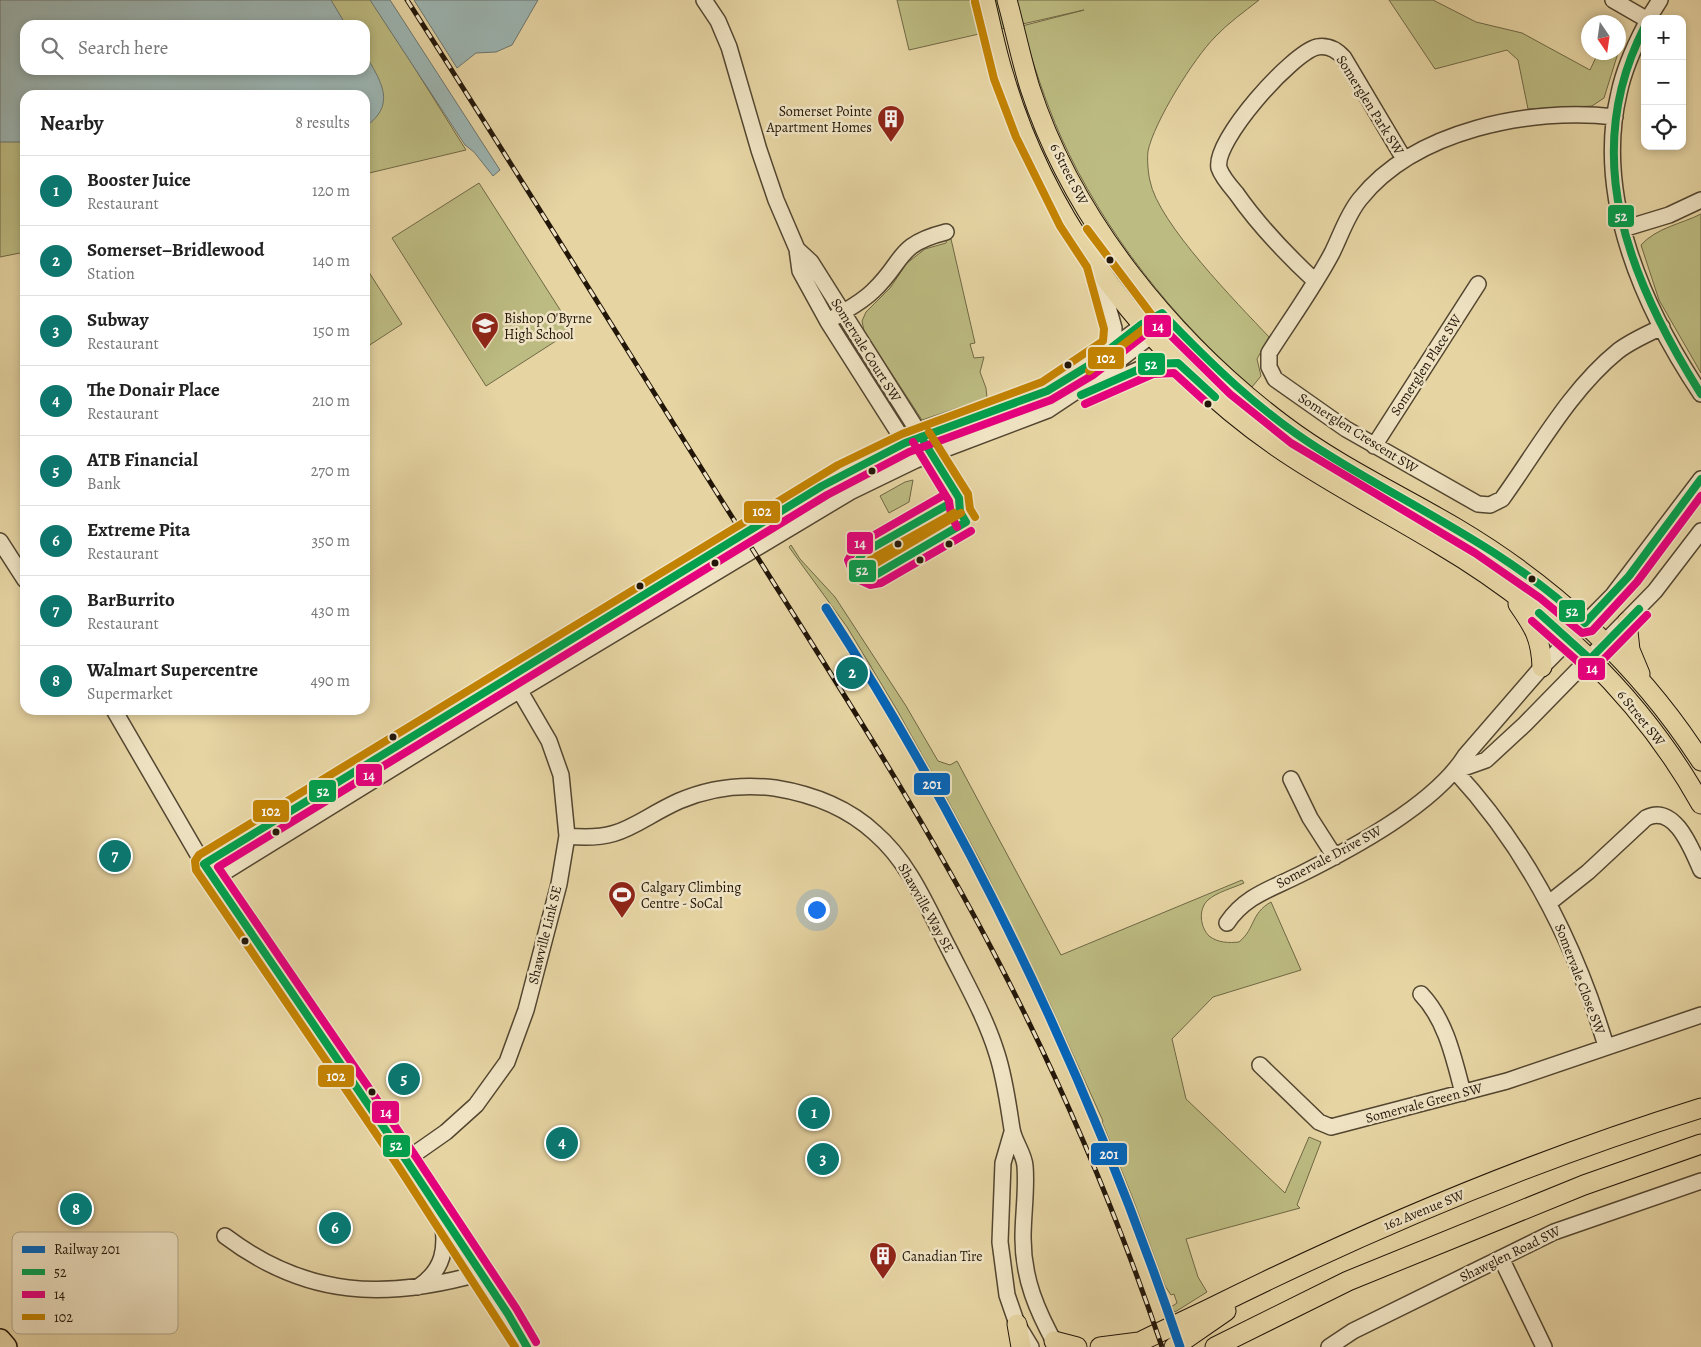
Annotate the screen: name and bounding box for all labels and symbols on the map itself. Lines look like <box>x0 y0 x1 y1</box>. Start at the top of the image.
north arrow <box>1581 15 1626 60</box>
street label: Somerglen Park SW <box>1332 52 1409 159</box>
place label: Somerset Pointe Apartment Homes <box>765 102 872 137</box>
building icon: Somerset Pointe Apartment Homes <box>876 104 906 143</box>
street label: 6 Street SW <box>1045 140 1093 209</box>
line badge: 52 <box>1607 204 1635 228</box>
text: 52 <box>1615 207 1628 226</box>
unlabelled marker <box>1105 255 1115 265</box>
street label: Somervale Court SW <box>826 295 906 406</box>
place label: Bishop O'Byrne High School <box>504 309 592 344</box>
street label: Somerglen Place SW <box>1386 310 1466 419</box>
school or university icon: Bishop O'Byrne High School <box>470 311 500 350</box>
line badge: 14 <box>1143 314 1172 338</box>
text: 14 <box>1152 317 1164 336</box>
line badge: 102 <box>1087 346 1125 370</box>
text: 102 <box>1097 349 1116 368</box>
line badge: 52 <box>1137 352 1166 376</box>
text: 52 <box>1145 355 1158 374</box>
unlabelled marker <box>1063 360 1073 370</box>
street label: Somerglen Crescent SW <box>1295 388 1422 478</box>
unlabelled marker <box>1203 399 1213 409</box>
unlabelled marker <box>867 466 877 476</box>
line badge: 102 <box>743 500 781 524</box>
text: 102 <box>753 502 772 521</box>
line badge: 14 <box>846 531 874 555</box>
text: 14 <box>854 534 866 553</box>
unlabelled marker <box>893 539 903 549</box>
unlabelled marker <box>944 539 954 549</box>
unlabelled marker <box>915 555 925 565</box>
unlabelled marker <box>710 558 720 568</box>
line badge: 52 <box>848 559 877 583</box>
text: 52 <box>856 561 869 580</box>
unlabelled marker <box>1527 574 1537 584</box>
unlabelled marker <box>635 581 645 591</box>
line badge: 52 <box>1558 599 1586 623</box>
text: 52 <box>1566 602 1579 621</box>
pin: 2 <box>836 654 868 692</box>
line badge: 14 <box>1577 657 1606 681</box>
text: 14 <box>1586 659 1598 678</box>
street label: 6 Street SW <box>1613 686 1670 751</box>
unlabelled marker <box>388 732 398 742</box>
line badge: 14 <box>355 763 383 787</box>
text: 14 <box>363 766 375 785</box>
line badge: 201 <box>913 772 951 796</box>
text: 201 <box>923 775 941 794</box>
line badge: 52 <box>308 779 337 803</box>
text: 52 <box>317 782 330 801</box>
line badge: 102 <box>252 799 290 823</box>
text: 102 <box>262 802 281 821</box>
street label: Somervale Drive SW <box>1273 821 1386 893</box>
unlabelled marker <box>271 827 281 837</box>
pin: 7 <box>99 837 131 875</box>
street label: Shawville Way SE <box>893 860 959 956</box>
place label: Calgary Climbing Centre - SoCal <box>641 878 741 913</box>
sports icon: Calgary Climbing Centre - SoCal <box>607 880 637 919</box>
street label: Shawville Link SE <box>524 884 566 986</box>
your location <box>804 897 830 923</box>
street label: Somervale Close SW <box>1550 921 1610 1038</box>
unlabelled marker <box>240 936 250 946</box>
pin: 5 <box>388 1060 420 1098</box>
line badge: 102 <box>317 1064 355 1088</box>
text: 102 <box>327 1067 346 1086</box>
street label: Somervale Green SW <box>1363 1078 1485 1128</box>
unlabelled marker <box>367 1087 377 1097</box>
pin: 1 <box>798 1094 830 1132</box>
line badge: 14 <box>371 1100 400 1124</box>
text: 14 <box>380 1103 392 1122</box>
pin: 4 <box>546 1124 578 1162</box>
line badge: 52 <box>382 1134 411 1158</box>
text: 52 <box>390 1136 403 1155</box>
pin: 3 <box>807 1140 839 1178</box>
line badge: 201 <box>1090 1142 1128 1166</box>
text: 201 <box>1100 1145 1118 1164</box>
street label: 162 Avenue SW <box>1381 1185 1468 1235</box>
pin: 8 <box>60 1190 92 1228</box>
pin: 6 <box>319 1209 351 1247</box>
street label: Shawglen Road SW <box>1456 1221 1565 1287</box>
legend <box>12 1232 178 1334</box>
text: Railway 201 <box>54 1240 120 1259</box>
building icon: Canadian Tire <box>868 1241 898 1280</box>
place label: Canadian Tire <box>902 1247 983 1266</box>
text: 52 <box>54 1263 67 1282</box>
text: 14 <box>54 1285 65 1304</box>
text: 102 <box>54 1308 73 1327</box>

